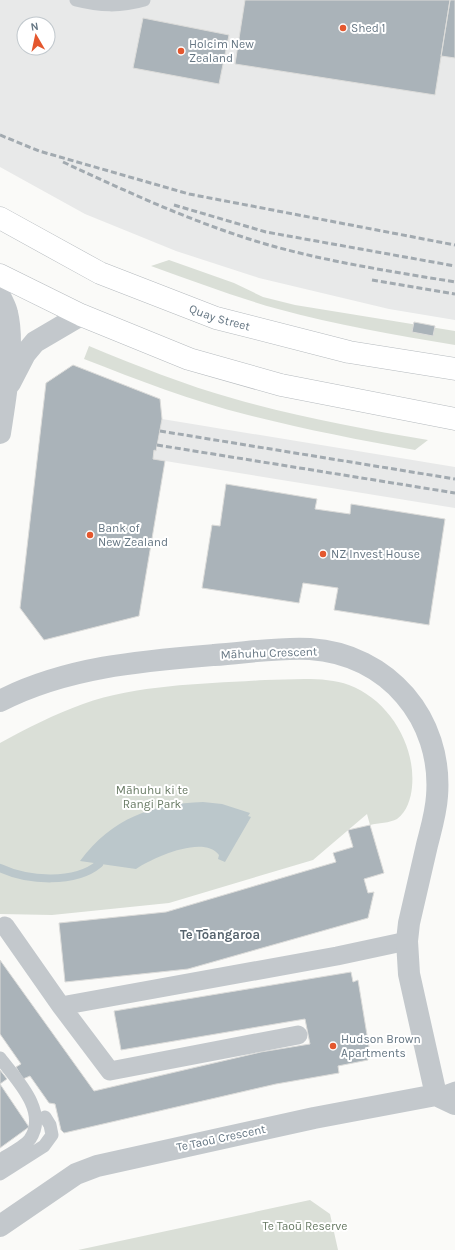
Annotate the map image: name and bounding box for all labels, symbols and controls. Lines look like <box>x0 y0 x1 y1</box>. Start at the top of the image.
north arrow <box>16 16 56 56</box>
text: N <box>30 20 39 34</box>
place label: Shed 1 <box>351 21 386 35</box>
marker: Shed 1 <box>338 23 348 33</box>
place label: Holcim New Zealand <box>189 37 254 65</box>
marker: Holcim New Zealand <box>176 46 186 56</box>
street label: Quay Street <box>187 301 252 334</box>
place label: Bank of New Zealand <box>98 521 168 549</box>
marker: Bank of New Zealand <box>85 530 95 540</box>
place label: NZ Invest House <box>331 547 420 561</box>
marker: NZ Invest House <box>318 549 328 559</box>
street label: Māhuhu Crescent <box>220 644 318 662</box>
park label: Māhuhu ki te Rangi Park <box>116 783 188 811</box>
district label: Te Tōangaroa <box>180 927 260 942</box>
place label: Hudson Brown Apartments <box>341 1032 421 1060</box>
marker: Hudson Brown Apartments <box>328 1041 338 1051</box>
street label: Te Taoū Crescent <box>175 1122 267 1154</box>
park label: Te Taoū Reserve <box>263 1219 347 1233</box>

